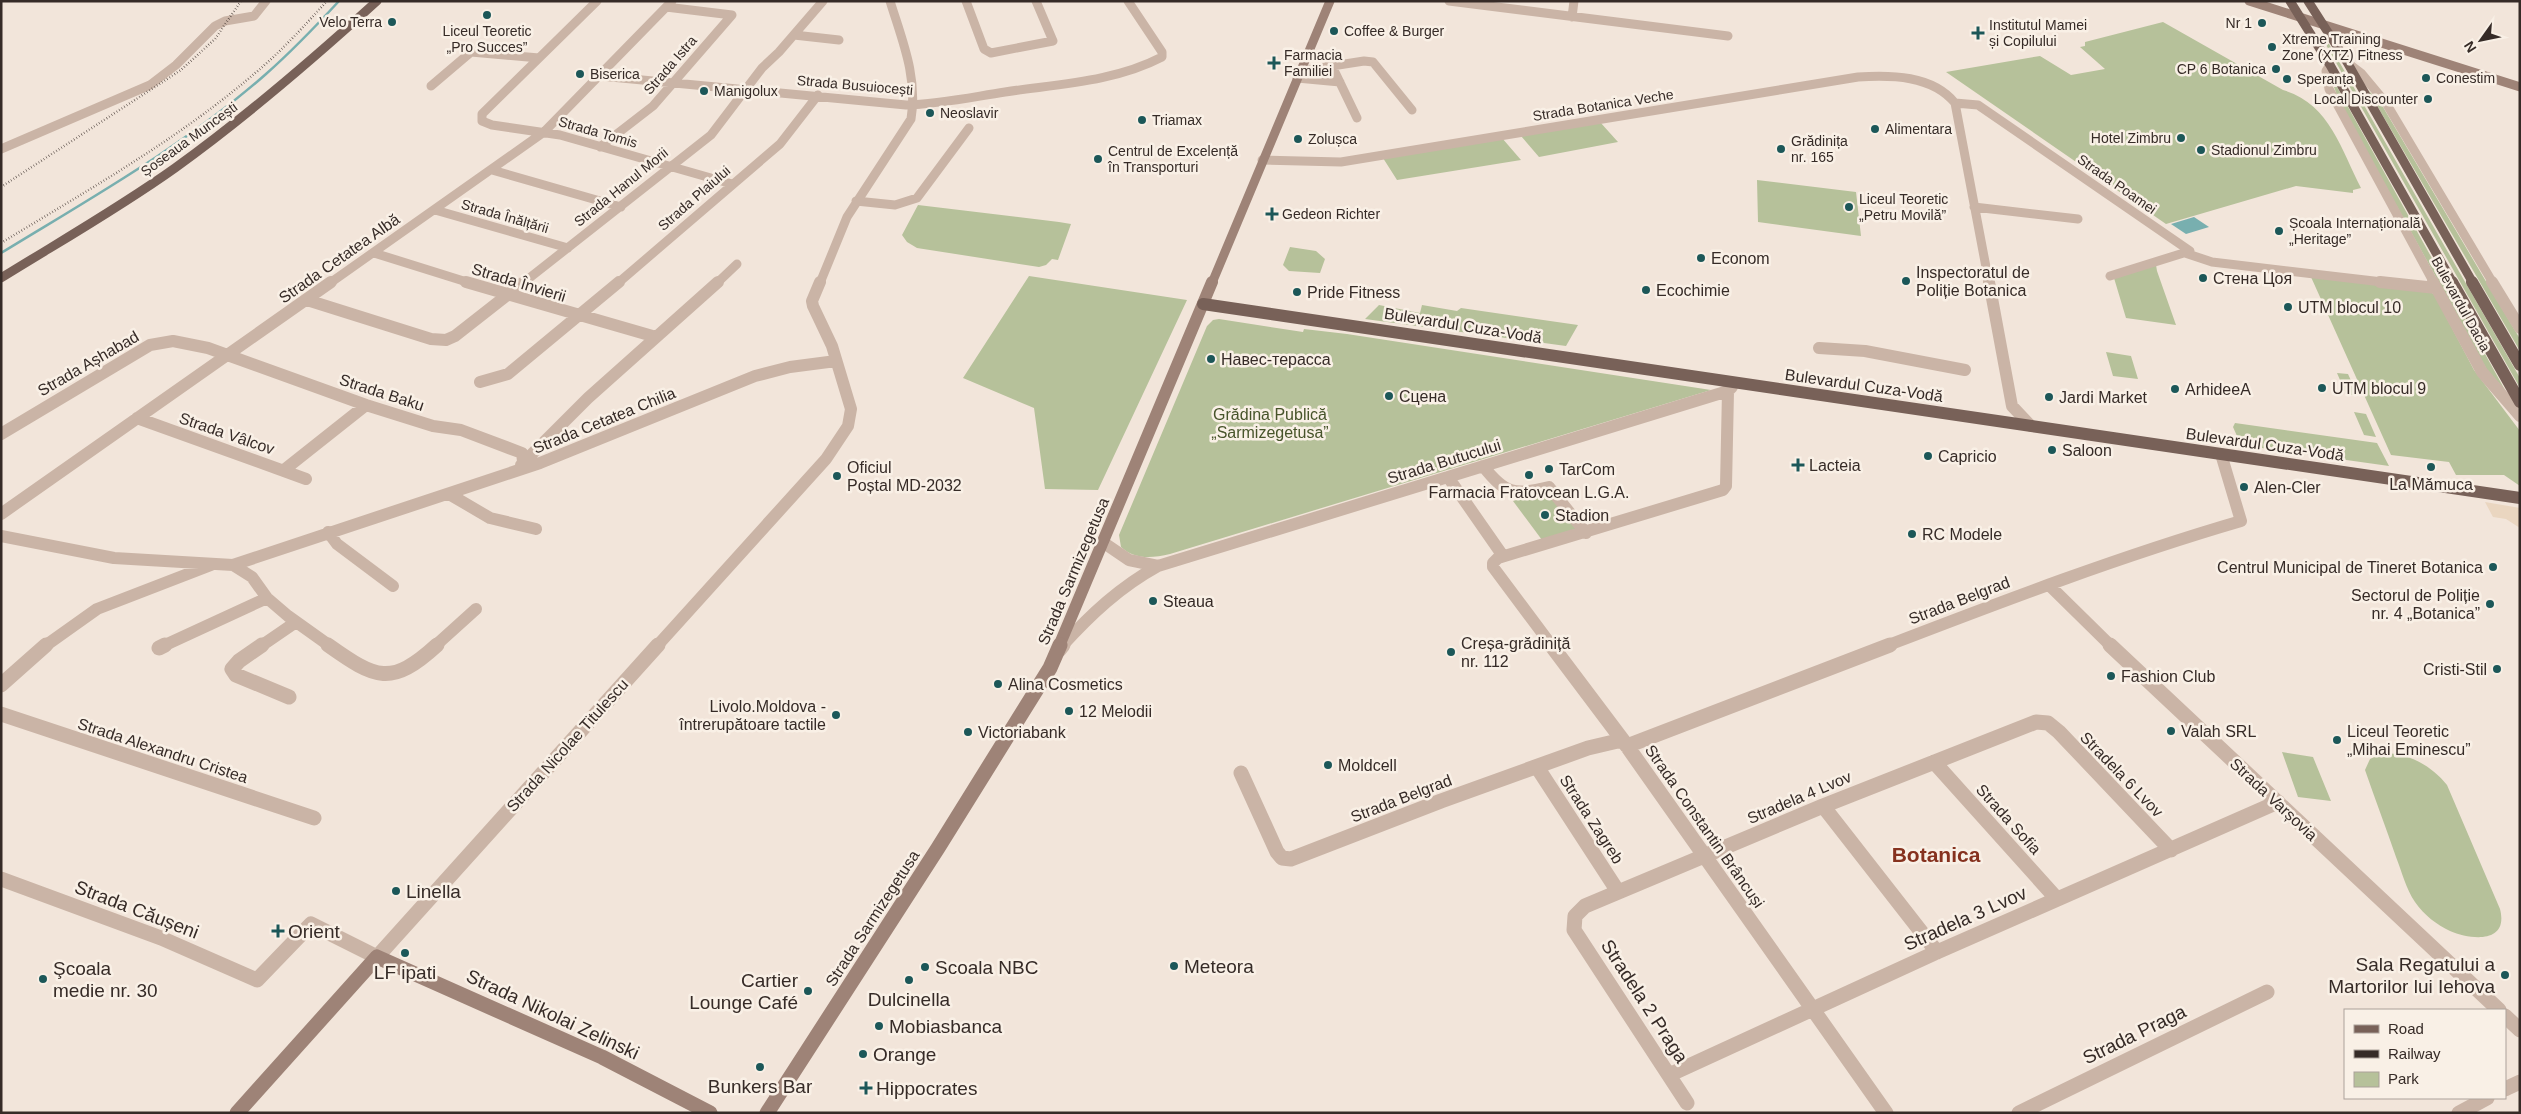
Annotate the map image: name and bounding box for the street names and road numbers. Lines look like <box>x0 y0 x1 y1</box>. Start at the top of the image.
street label: Strada Istra <box>640 32 700 98</box>
street label: Strada Busuiocești <box>796 72 914 98</box>
street label: Strada Botanica Veche <box>1531 86 1675 124</box>
street label: Șoseaua Muncești <box>138 99 240 179</box>
street label: Strada Tomis <box>557 113 639 151</box>
street label: Strada Hanul Morii <box>571 144 671 230</box>
street label: Strada Poamei <box>2074 151 2160 217</box>
street label: Strada Plaiului <box>655 162 733 234</box>
street label: Strada Înălțării <box>459 196 551 236</box>
street label: Strada Cetatea Albă <box>276 210 403 306</box>
street label: Bulevardul Dacia <box>2428 254 2494 354</box>
street label: Strada Învierii <box>470 259 568 305</box>
street label: Bulevardul Cuza-Vodă <box>1383 305 1543 346</box>
street label: Strada Așhabad <box>35 328 142 399</box>
street label: Bulevardul Cuza-Vodă <box>1784 366 1944 405</box>
street label: Strada Baku <box>337 371 426 414</box>
street label: Strada Cetatea Chilia <box>530 384 678 457</box>
street label: Strada Vâlcov <box>177 409 277 458</box>
street label: Bulevardul Cuza-Vodă <box>2185 425 2345 464</box>
street label: Strada Butucului <box>1386 436 1503 487</box>
street label: Strada Sarmizegetusa <box>1035 495 1112 647</box>
street label: Strada Belgrad <box>1906 573 2012 628</box>
street label: Strada Nicolae Titulescu <box>503 676 631 815</box>
street label: Strada Alexandru Cristea <box>76 715 250 786</box>
street label: Stradela 6 Lvov <box>2077 728 2166 820</box>
street label: Strada Constantin Brâncuși <box>1642 742 1767 911</box>
street label: Strada Varșovia <box>2227 755 2321 844</box>
street label: Stradela 4 Lvov <box>1745 768 1854 827</box>
street label: Strada Belgrad <box>1348 771 1454 826</box>
street label: Strada Zagreb <box>1557 772 1627 867</box>
street label: Strada Sofia <box>1973 781 2044 858</box>
street label: Strada Sarmizegetusa <box>822 847 923 989</box>
street label: Strada Căușeni <box>72 876 202 943</box>
street label: Stradela 3 Lvov <box>1901 882 2030 955</box>
street label: Stradela 2 Praga <box>1597 936 1692 1067</box>
street label: Strada Nikolai Zelinski <box>463 965 642 1064</box>
street label: Strada Praga <box>2079 1000 2190 1068</box>

